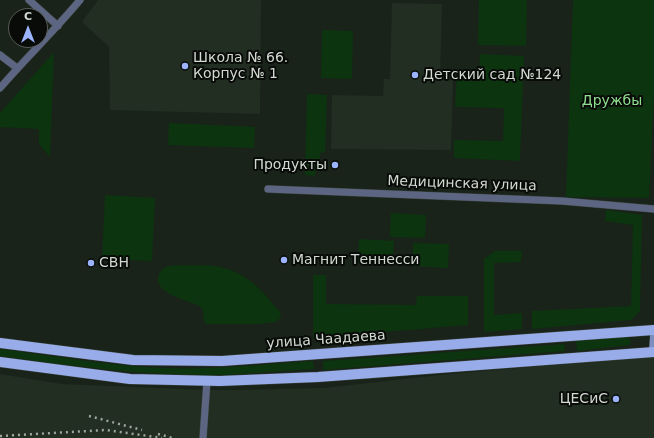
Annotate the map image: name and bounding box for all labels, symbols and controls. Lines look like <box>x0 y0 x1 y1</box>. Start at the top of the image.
north arrow <box>8 8 48 48</box>
text: С <box>24 10 32 23</box>
place label: Школа № 66. Корпус № 1 <box>193 50 288 82</box>
marker: Школа № 66. Корпус № 1 <box>180 61 190 71</box>
place label: Детский сад №124 <box>423 67 561 83</box>
marker: Детский сад №124 <box>410 70 420 80</box>
park label: Дружбы <box>582 93 642 109</box>
place label: Продукты <box>253 157 327 173</box>
marker: Продукты <box>330 160 340 170</box>
street label: Медицинская улица <box>387 173 537 195</box>
place label: Магнит Теннесси <box>292 252 419 268</box>
place label: СВН <box>99 255 129 271</box>
marker: Магнит Теннесси <box>279 255 289 265</box>
marker: СВН <box>86 258 96 268</box>
street label: улица Чаадаева <box>266 327 386 353</box>
place label: ЦЕСиС <box>560 391 608 407</box>
marker: ЦЕСиС <box>611 394 621 404</box>

